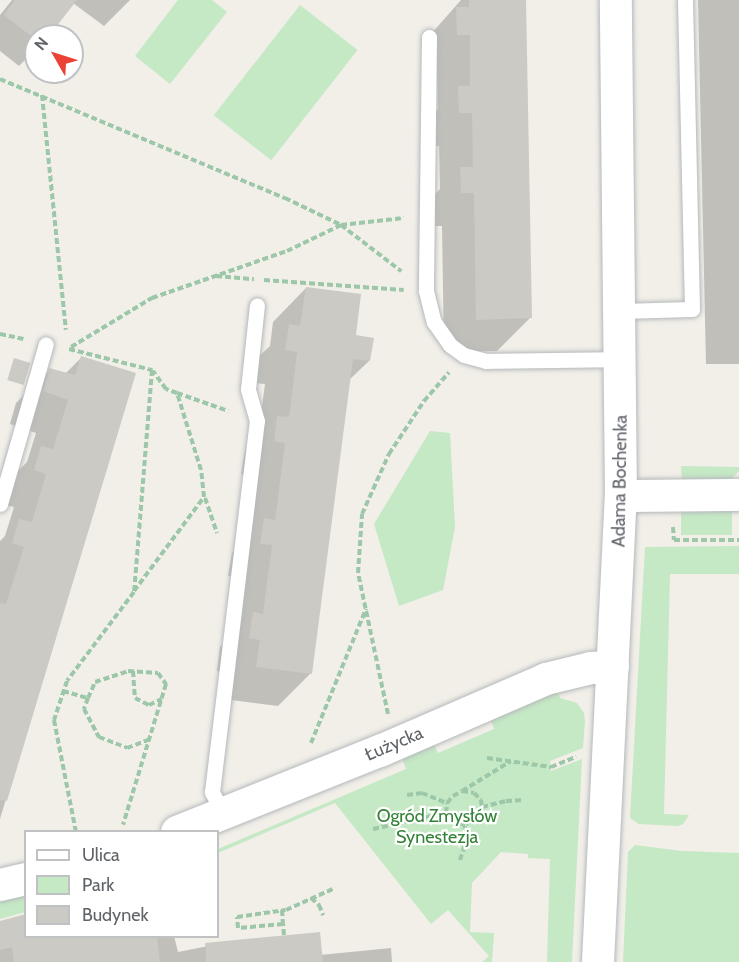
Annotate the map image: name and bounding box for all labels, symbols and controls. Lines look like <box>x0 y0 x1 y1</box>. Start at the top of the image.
north arrow <box>24 24 84 84</box>
text: N <box>30 33 52 54</box>
street label: Adama Bochenka <box>608 415 632 547</box>
street label: Łużycka <box>362 722 426 766</box>
park label: Ogród Zmysłów Synestezja <box>377 806 497 848</box>
legend <box>24 830 219 938</box>
text: Ulica <box>82 844 120 866</box>
text: Park <box>82 874 114 896</box>
text: Budynek <box>82 904 149 926</box>

